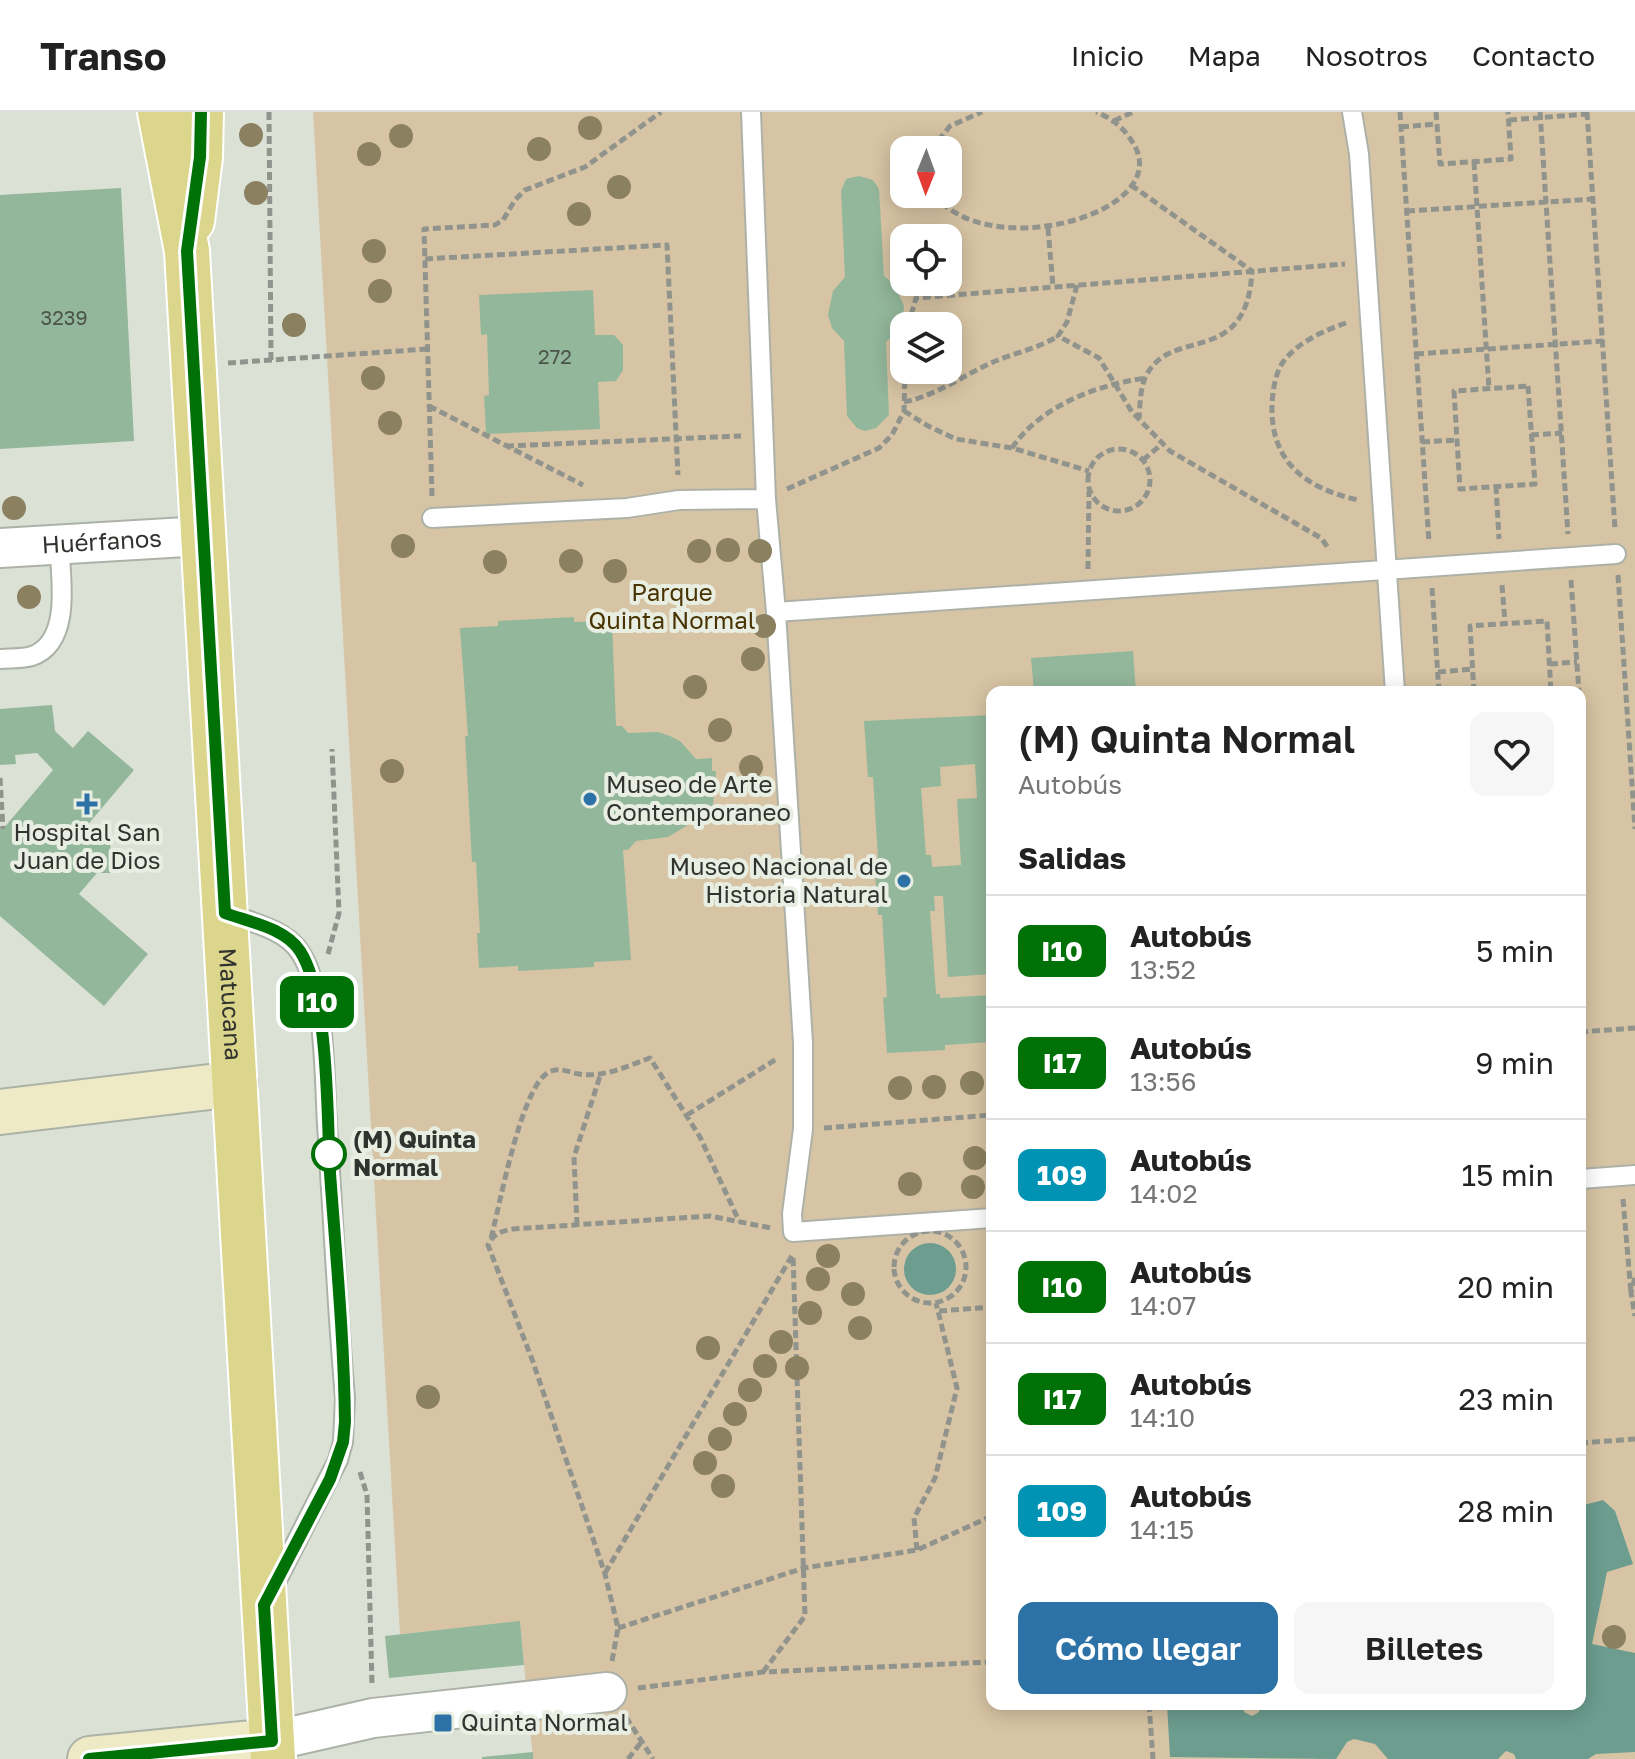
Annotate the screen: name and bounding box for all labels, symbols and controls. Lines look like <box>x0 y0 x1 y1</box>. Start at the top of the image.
text: Transo <box>40 33 167 78</box>
text: Inicio <box>1071 39 1144 72</box>
text: Mapa <box>1188 39 1261 72</box>
text: Nosotros <box>1305 39 1428 72</box>
text: Contacto <box>1472 39 1595 72</box>
north arrow <box>890 136 962 208</box>
map controls <box>890 136 962 384</box>
button: locate <box>890 224 962 296</box>
house number: 3239 <box>40 305 88 329</box>
button: layers <box>890 312 962 384</box>
house number: 272 <box>538 344 572 368</box>
street label: Huérfanos <box>41 522 163 559</box>
park label: Parque Quinta Normal <box>589 577 755 634</box>
button: heart <box>1470 712 1554 796</box>
text: (M) Quinta Normal <box>1018 716 1355 761</box>
place label: Museo de Arte Contemporaneo <box>606 769 791 826</box>
text: Autobús <box>1018 769 1122 800</box>
marker: Museo de Arte Contemporaneo <box>581 790 599 808</box>
marker: Hospital San Juan de Dios <box>76 793 98 815</box>
place label: Hospital San Juan de Dios <box>13 817 161 874</box>
text: Salidas <box>1018 840 1126 876</box>
place label: Museo Nacional de Historia Natural <box>669 851 888 908</box>
marker: Museo Nacional de Historia Natural <box>895 872 913 890</box>
text: Autobús <box>1130 918 1252 954</box>
text: 5 min <box>1476 933 1554 969</box>
text: I10 <box>1041 934 1083 967</box>
street label: Matucana <box>214 947 249 1061</box>
text: 13:52 <box>1130 954 1196 985</box>
line badge: I10 <box>271 976 363 1028</box>
text: I10 <box>296 985 338 1018</box>
text: Autobús <box>1130 1030 1252 1066</box>
text: 9 min <box>1475 1045 1554 1081</box>
text: I17 <box>1042 1046 1082 1079</box>
text: 13:56 <box>1130 1066 1196 1097</box>
place label: (M) Quinta Normal <box>353 1124 476 1181</box>
marker: (M) Quinta Normal <box>312 1137 346 1171</box>
text: Autobús <box>1130 1142 1252 1178</box>
text: 15 min <box>1462 1157 1554 1193</box>
text: 109 <box>1037 1158 1087 1191</box>
text: 14:02 <box>1130 1178 1197 1209</box>
text: Autobús <box>1130 1254 1252 1290</box>
text: 20 min <box>1457 1269 1554 1305</box>
text: I10 <box>1041 1270 1083 1303</box>
text: 14:07 <box>1130 1290 1196 1321</box>
text: Autobús <box>1130 1366 1252 1402</box>
text: 23 min <box>1459 1381 1554 1417</box>
text: I17 <box>1042 1382 1082 1415</box>
text: 14:10 <box>1130 1402 1195 1433</box>
text: Autobús <box>1130 1478 1252 1514</box>
text: 28 min <box>1458 1493 1554 1529</box>
text: 109 <box>1037 1494 1087 1527</box>
text: 14:15 <box>1130 1514 1194 1545</box>
button: Cómo llegar <box>1018 1602 1278 1694</box>
button: Billetes <box>1294 1602 1554 1694</box>
place label: Quinta Normal <box>461 1707 628 1736</box>
marker: Quinta Normal <box>432 1712 454 1734</box>

